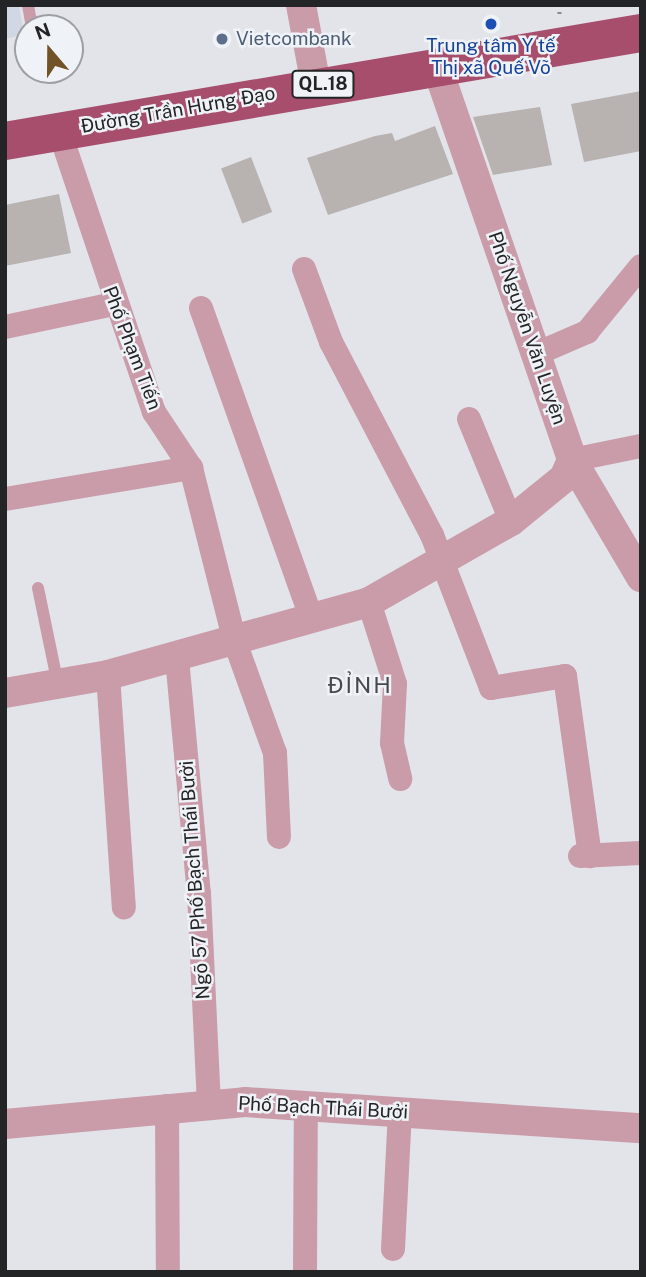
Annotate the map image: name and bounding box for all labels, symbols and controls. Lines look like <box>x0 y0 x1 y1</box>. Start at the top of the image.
north arrow <box>14 14 84 84</box>
marker: Trung tâm Y tế Thị xã Quế Võ <box>483 16 499 32</box>
text: N <box>32 18 53 44</box>
place label: Vietcombank <box>236 28 352 50</box>
marker: Vietcombank <box>214 31 230 47</box>
place label: Trung tâm Y tế Thị xã Quế Võ <box>426 35 556 79</box>
road number: QL.18 <box>290 70 356 98</box>
street label: Đường Trần Hưng Đạo <box>79 82 277 138</box>
street label: Phố Nguyễn Văn Luyện <box>483 228 571 428</box>
street label: Phố Phạm Tiến <box>98 283 166 413</box>
district label: ĐỈNH <box>328 671 392 699</box>
street label: Ngõ 57 Phố Bạch Thái Bưởi <box>175 760 215 1000</box>
street label: Phố Bạch Thái Bưởi <box>237 1092 409 1124</box>

